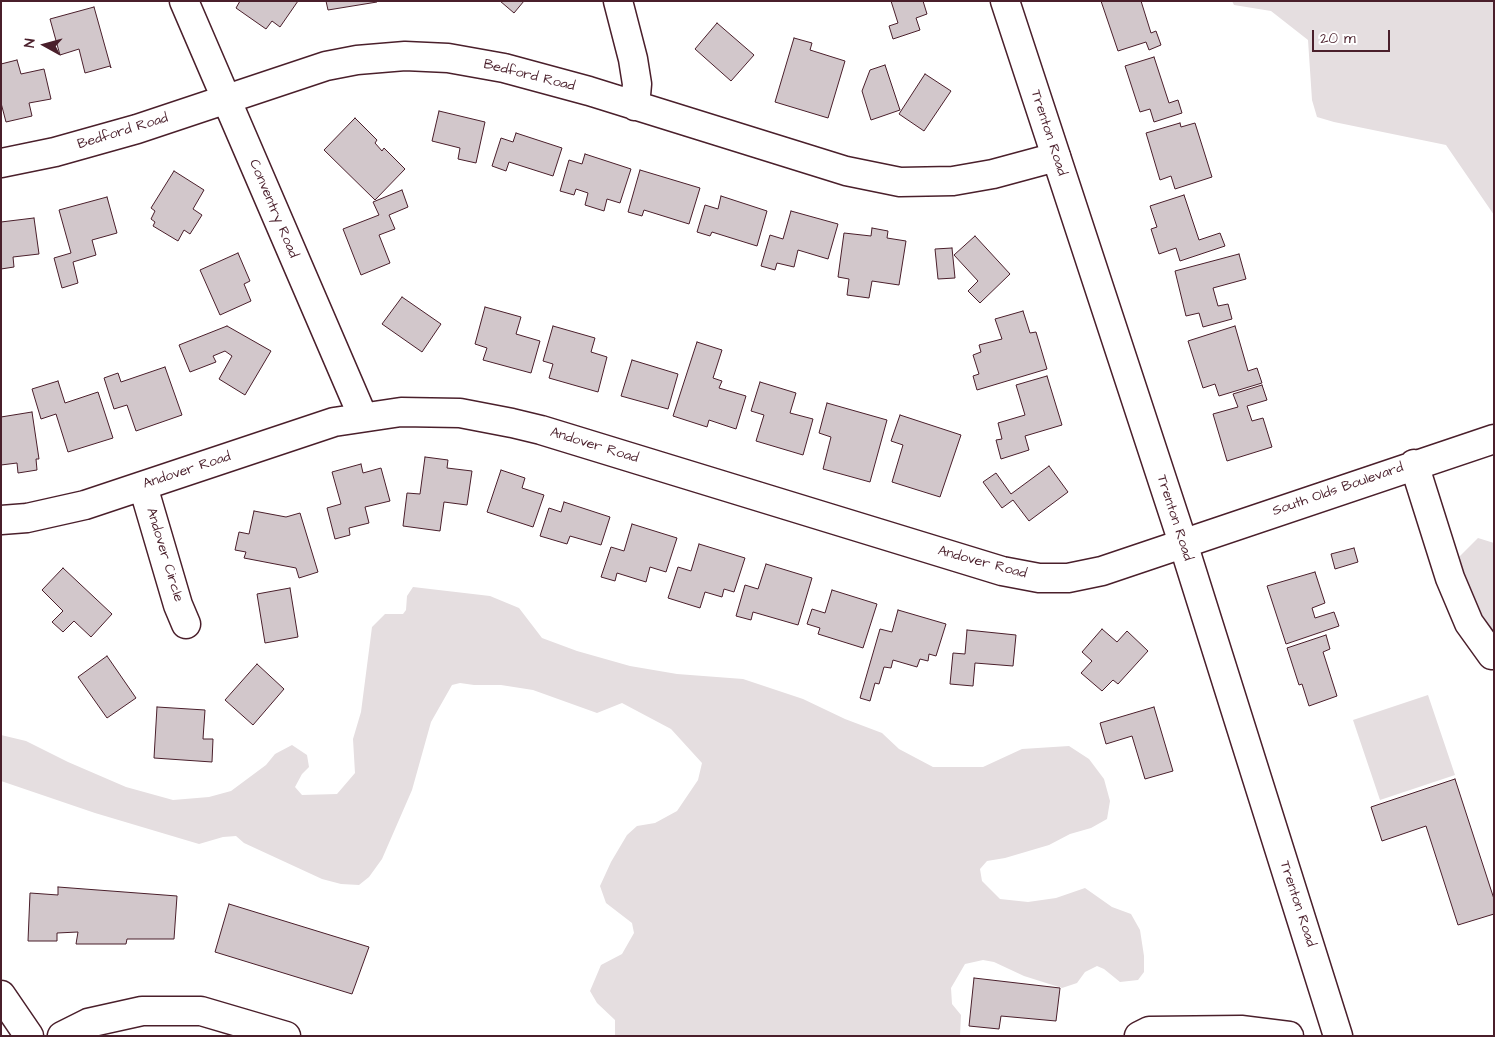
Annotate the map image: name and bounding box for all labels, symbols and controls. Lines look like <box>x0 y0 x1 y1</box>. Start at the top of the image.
north arrow <box>20 20 70 70</box>
scale bar <box>1315 20 1392 52</box>
text: 20 m <box>1320 28 1356 49</box>
text: N <box>20 38 41 49</box>
street label: Bedford Road <box>482 57 576 95</box>
street label: Trenton Road <box>1026 88 1070 178</box>
street label: Bedford Road <box>76 110 170 154</box>
street label: Conventry Road <box>245 157 301 261</box>
street label: Andover Road <box>548 425 640 467</box>
street label: Andover Road <box>141 449 233 493</box>
street label: South Olds Boulevard <box>1270 460 1406 520</box>
street label: Trenton Road <box>1152 473 1196 563</box>
street label: Andover Circle <box>142 506 186 604</box>
street label: Andover Road <box>936 543 1028 583</box>
street label: Trenton Road <box>1275 859 1319 949</box>

